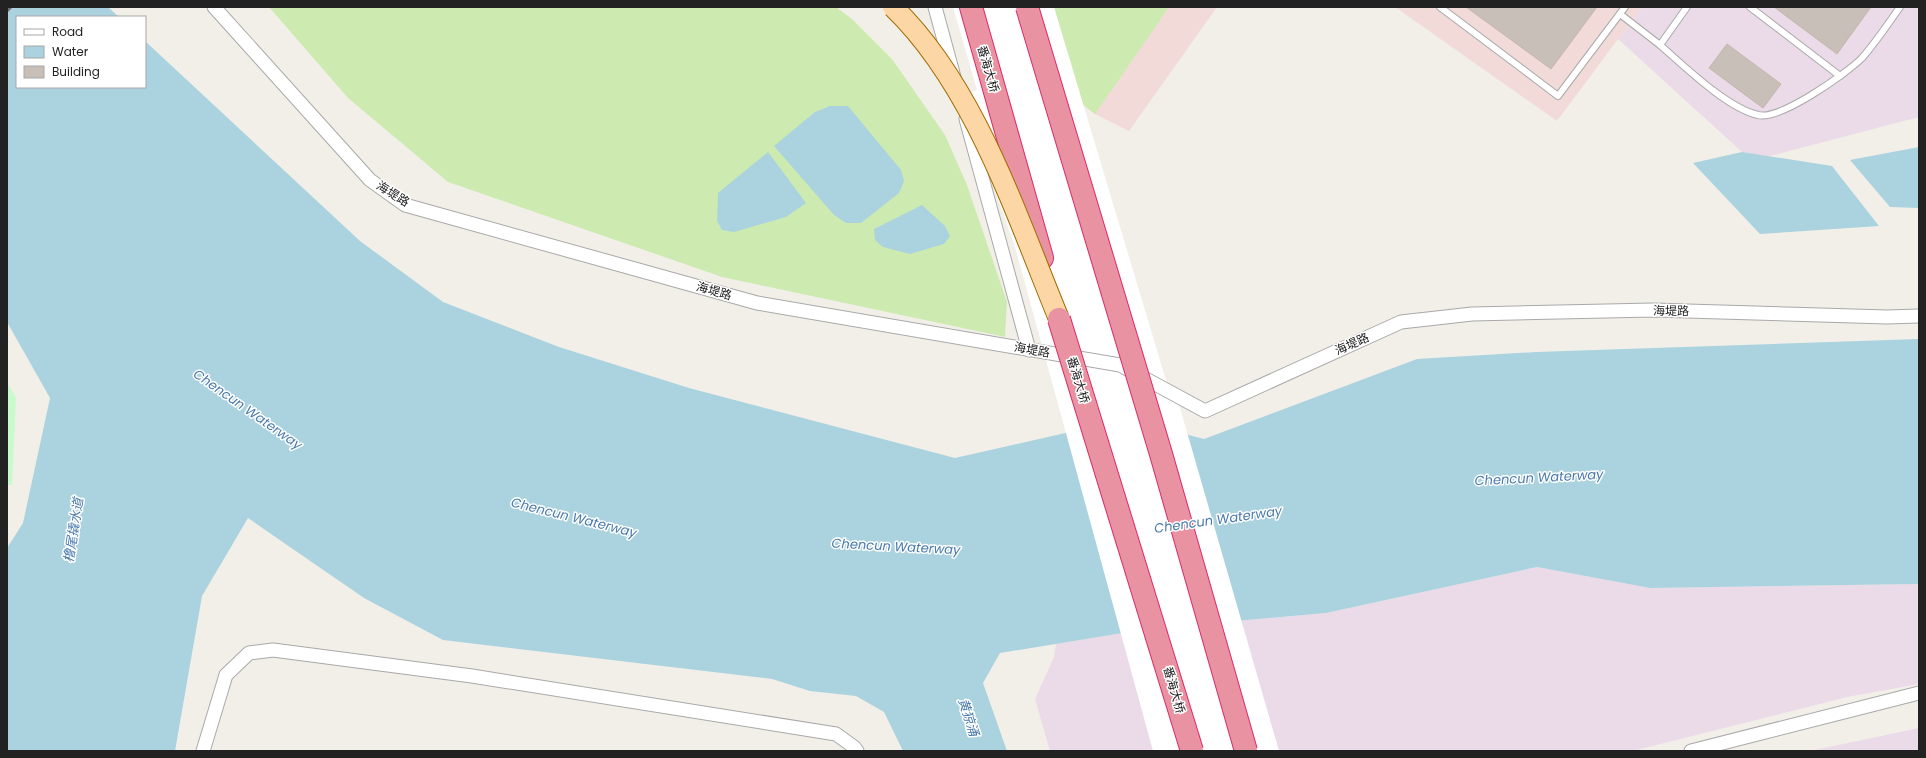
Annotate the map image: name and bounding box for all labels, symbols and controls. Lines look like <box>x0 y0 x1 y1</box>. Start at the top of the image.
legend <box>16 16 146 88</box>
text: Road <box>52 23 83 40</box>
text: Water <box>52 43 89 60</box>
street label: 番海大桥 <box>974 43 1003 94</box>
text: Building <box>52 63 100 80</box>
street label: 海堤路 <box>373 177 413 210</box>
street label: 海堤路 <box>694 277 734 304</box>
street label: 海堤路 <box>1653 302 1689 319</box>
street label: 海堤路 <box>1332 328 1372 359</box>
street label: 海堤路 <box>1013 338 1051 361</box>
street label: 番海大桥 <box>1063 354 1094 405</box>
water label: Chencun Waterway <box>189 365 307 455</box>
water label: Chencun Waterway <box>1474 465 1605 490</box>
water label: Chencun Waterway <box>509 493 639 542</box>
water label: 橹尾撬水道 <box>59 495 88 564</box>
water label: Chencun Waterway <box>1153 501 1284 538</box>
water label: Chencun Waterway <box>831 534 962 559</box>
street label: 番海大桥 <box>1160 664 1189 715</box>
water label: 黄猄涌 <box>953 696 984 741</box>

